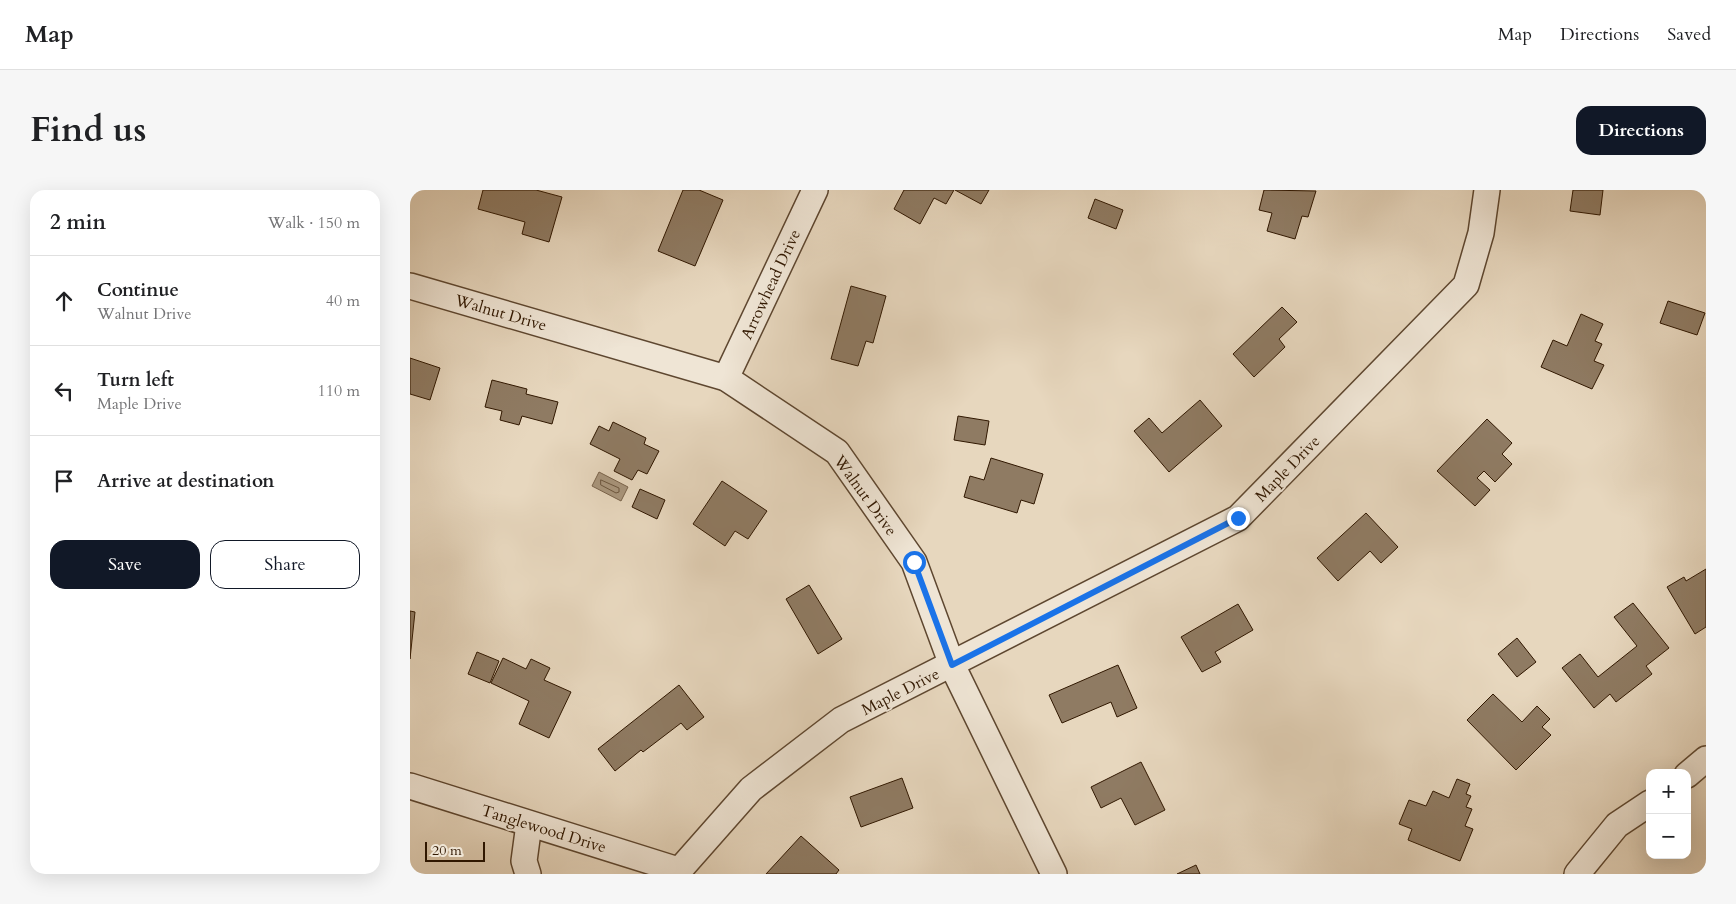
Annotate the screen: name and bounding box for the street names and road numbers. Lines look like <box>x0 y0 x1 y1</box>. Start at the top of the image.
street label: Arrowhead Drive <box>736 226 806 343</box>
street label: Walnut Drive <box>451 289 549 337</box>
street label: Maple Drive <box>1250 431 1325 507</box>
street label: Walnut Drive <box>828 450 902 540</box>
street label: Maple Drive <box>858 663 943 721</box>
street label: Tanglewood Drive <box>478 799 609 858</box>

